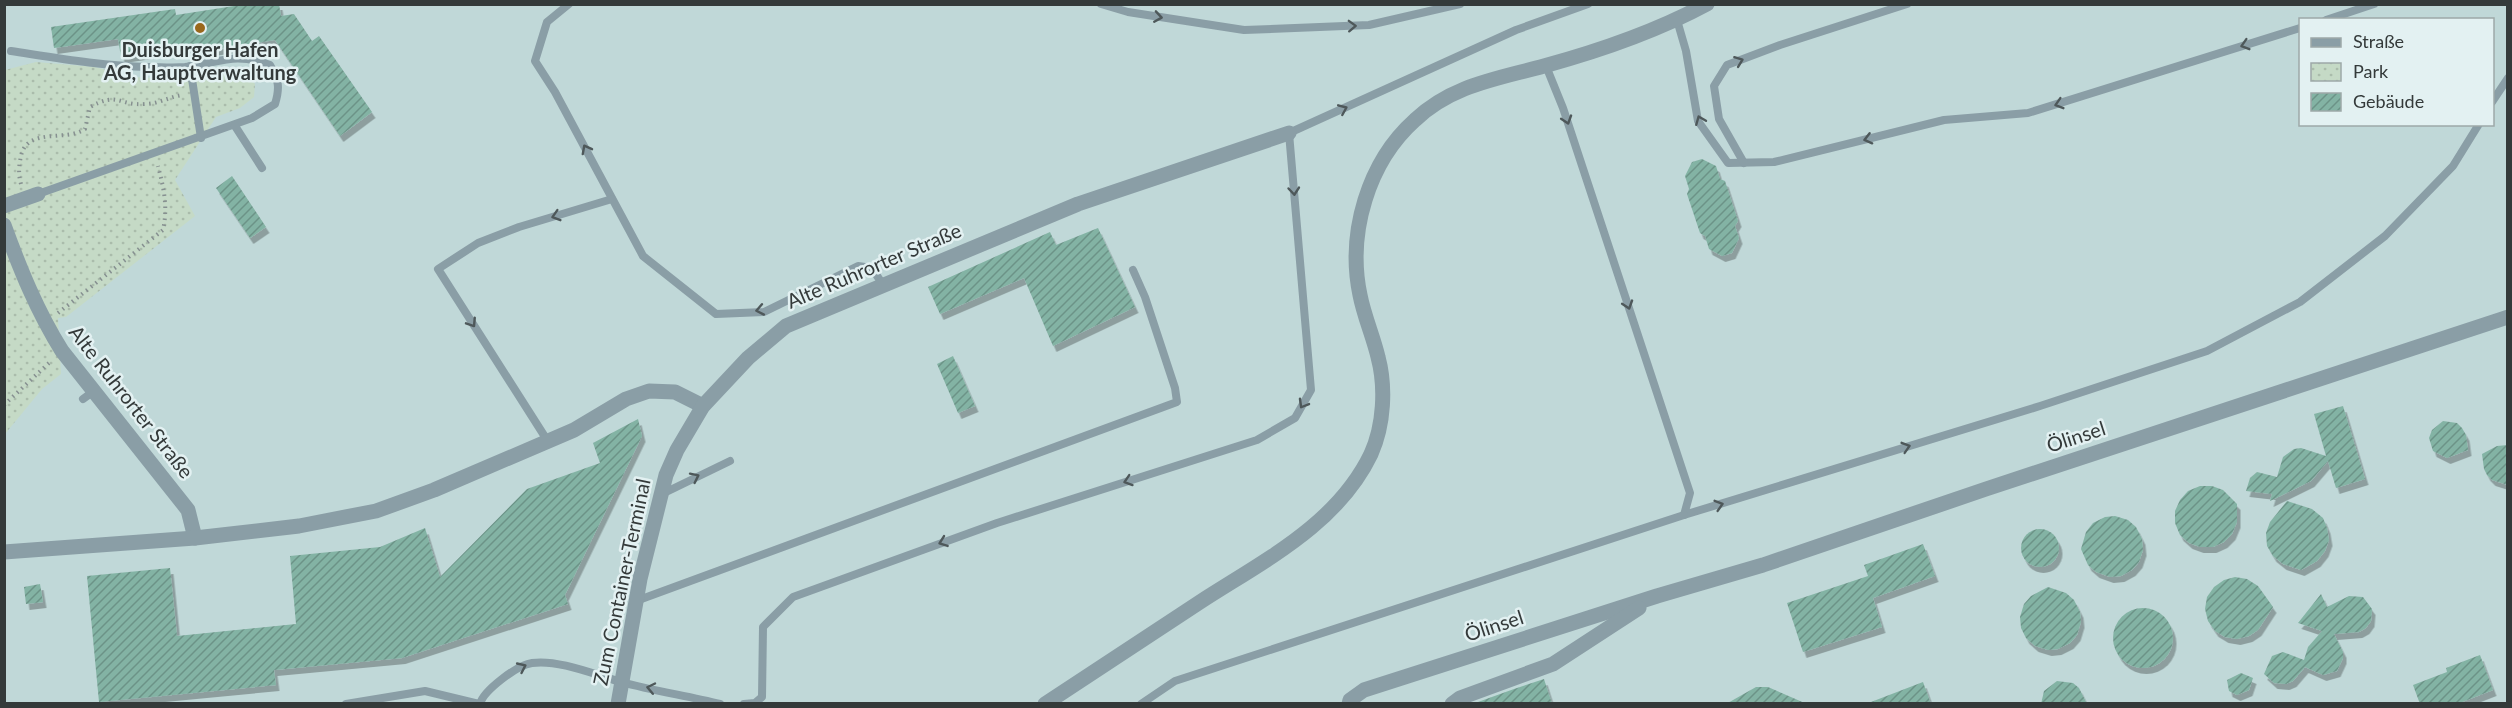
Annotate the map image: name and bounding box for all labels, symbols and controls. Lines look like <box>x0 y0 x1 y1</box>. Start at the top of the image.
one-way arrow <box>1153 10 1163 23</box>
legend <box>2299 18 2494 126</box>
one-way arrow <box>1347 19 1356 32</box>
marker: Duisburger Hafen AG, Hauptverwaltung <box>193 21 207 35</box>
text: Straße <box>2353 30 2404 52</box>
place label: Duisburger Hafen AG, Hauptverwaltung <box>103 37 297 84</box>
one-way arrow <box>2240 38 2251 50</box>
one-way arrow <box>1733 55 1744 68</box>
text: Park <box>2353 60 2389 82</box>
text: Gebäude <box>2353 90 2424 112</box>
one-way arrow <box>2054 97 2065 109</box>
one-way arrow <box>1336 105 1347 117</box>
one-way arrow <box>1560 114 1572 125</box>
one-way arrow <box>1695 115 1707 126</box>
one-way arrow <box>1863 131 1873 144</box>
one-way arrow <box>582 145 593 156</box>
one-way arrow <box>1287 187 1300 196</box>
one-way arrow <box>551 209 562 221</box>
street label: Alte Ruhrorter Straße <box>783 217 965 313</box>
one-way arrow <box>1621 299 1633 310</box>
one-way arrow <box>756 304 765 316</box>
one-way arrow <box>465 317 477 327</box>
street label: Alte Ruhrorter Straße <box>65 320 199 483</box>
one-way arrow <box>1298 398 1310 408</box>
street label: Ölinsel <box>2043 415 2108 457</box>
one-way arrow <box>1900 442 1911 454</box>
one-way arrow <box>689 473 700 485</box>
one-way arrow <box>1123 474 1134 486</box>
street label: Zum Container-Terminal <box>587 476 655 687</box>
one-way arrow <box>1713 499 1724 512</box>
one-way arrow <box>938 535 949 548</box>
street label: Ölinsel <box>1461 604 1526 646</box>
one-way arrow <box>516 662 527 674</box>
one-way arrow <box>646 683 656 696</box>

